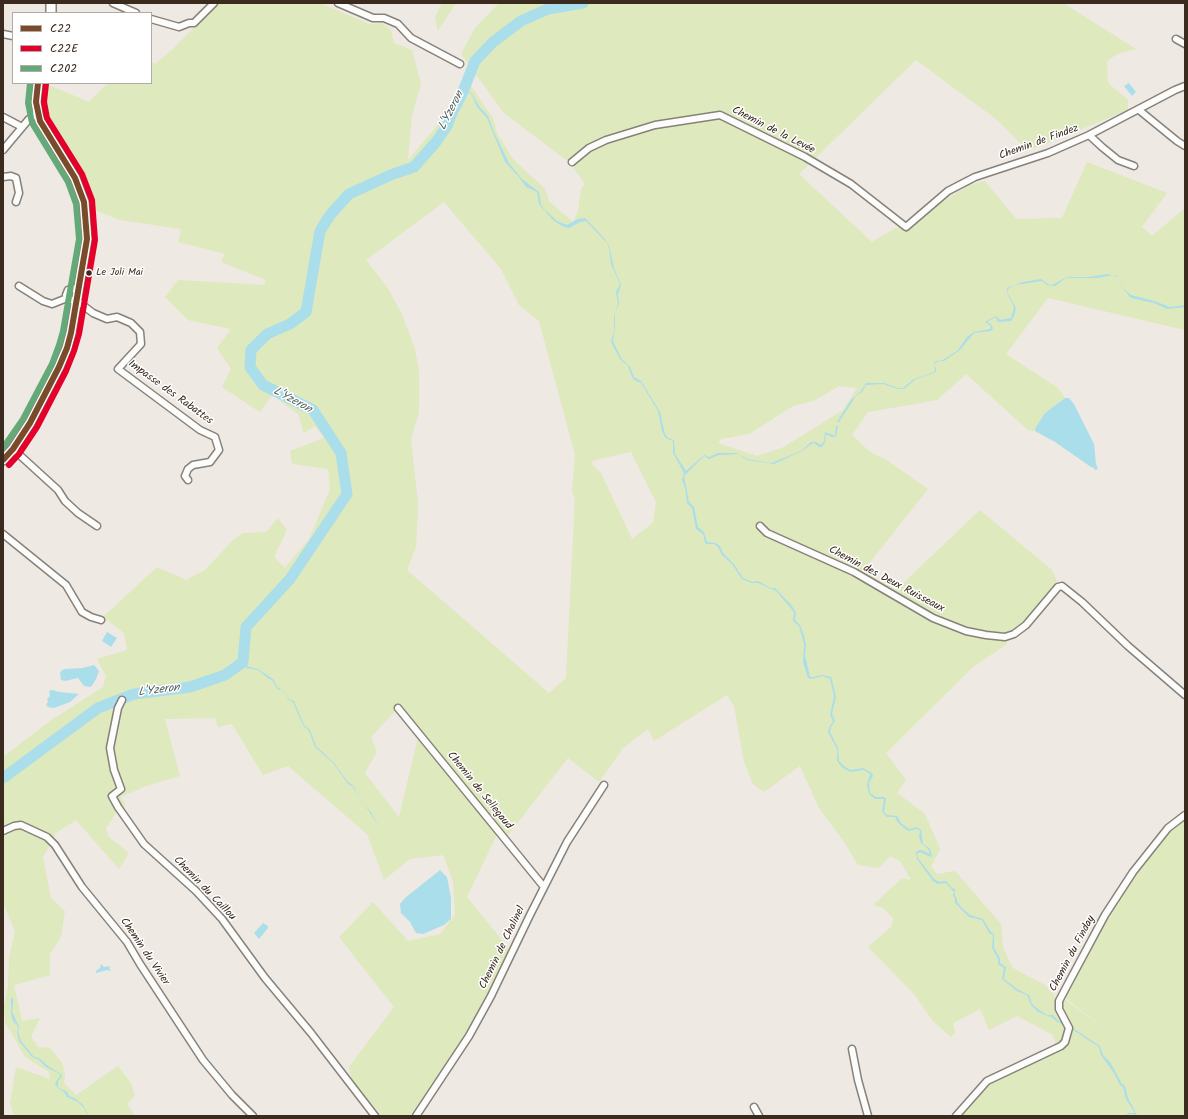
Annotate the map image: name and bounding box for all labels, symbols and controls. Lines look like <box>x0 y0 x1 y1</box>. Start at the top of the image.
legend <box>12 12 152 84</box>
text: C22 <box>50 19 71 38</box>
text: C22E <box>50 39 78 58</box>
text: C202 <box>50 59 77 78</box>
water label: L'Yzeron <box>436 89 468 133</box>
street label: Chemin de la Levée <box>729 104 817 158</box>
street label: Chemin de Findez <box>998 123 1080 163</box>
place label: Le Joli Mai <box>96 267 143 279</box>
marker: Le Joli Mai <box>84 268 94 278</box>
street label: Impasse des Rabattes <box>125 358 215 428</box>
water label: L'Yzeron <box>270 385 314 417</box>
street label: Chemin des Deux Ruisseaux <box>826 544 946 616</box>
water label: L'Yzeron <box>137 681 181 701</box>
street label: Chemin de Sellegaud <box>444 749 514 833</box>
street label: Chemin du Caillou <box>170 854 238 924</box>
street label: Chemin de Chalinel <box>477 904 529 992</box>
street label: Chemin du Finday <box>1047 914 1099 994</box>
street label: Chemin du Vivier <box>117 916 171 988</box>

